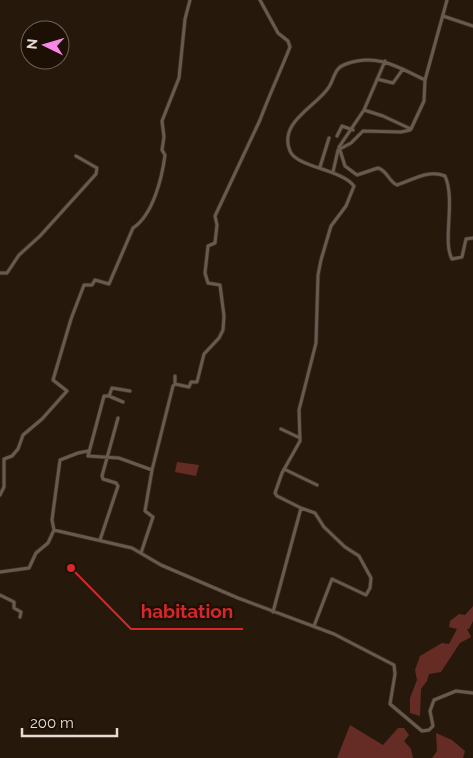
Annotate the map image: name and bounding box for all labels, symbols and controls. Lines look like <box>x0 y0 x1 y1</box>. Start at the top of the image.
north arrow <box>20 20 70 70</box>
text: N <box>24 38 40 50</box>
callout: habitation <box>131 595 243 629</box>
text: habitation <box>141 600 233 622</box>
scale bar <box>22 706 118 738</box>
text: 200 m <box>30 714 74 732</box>

